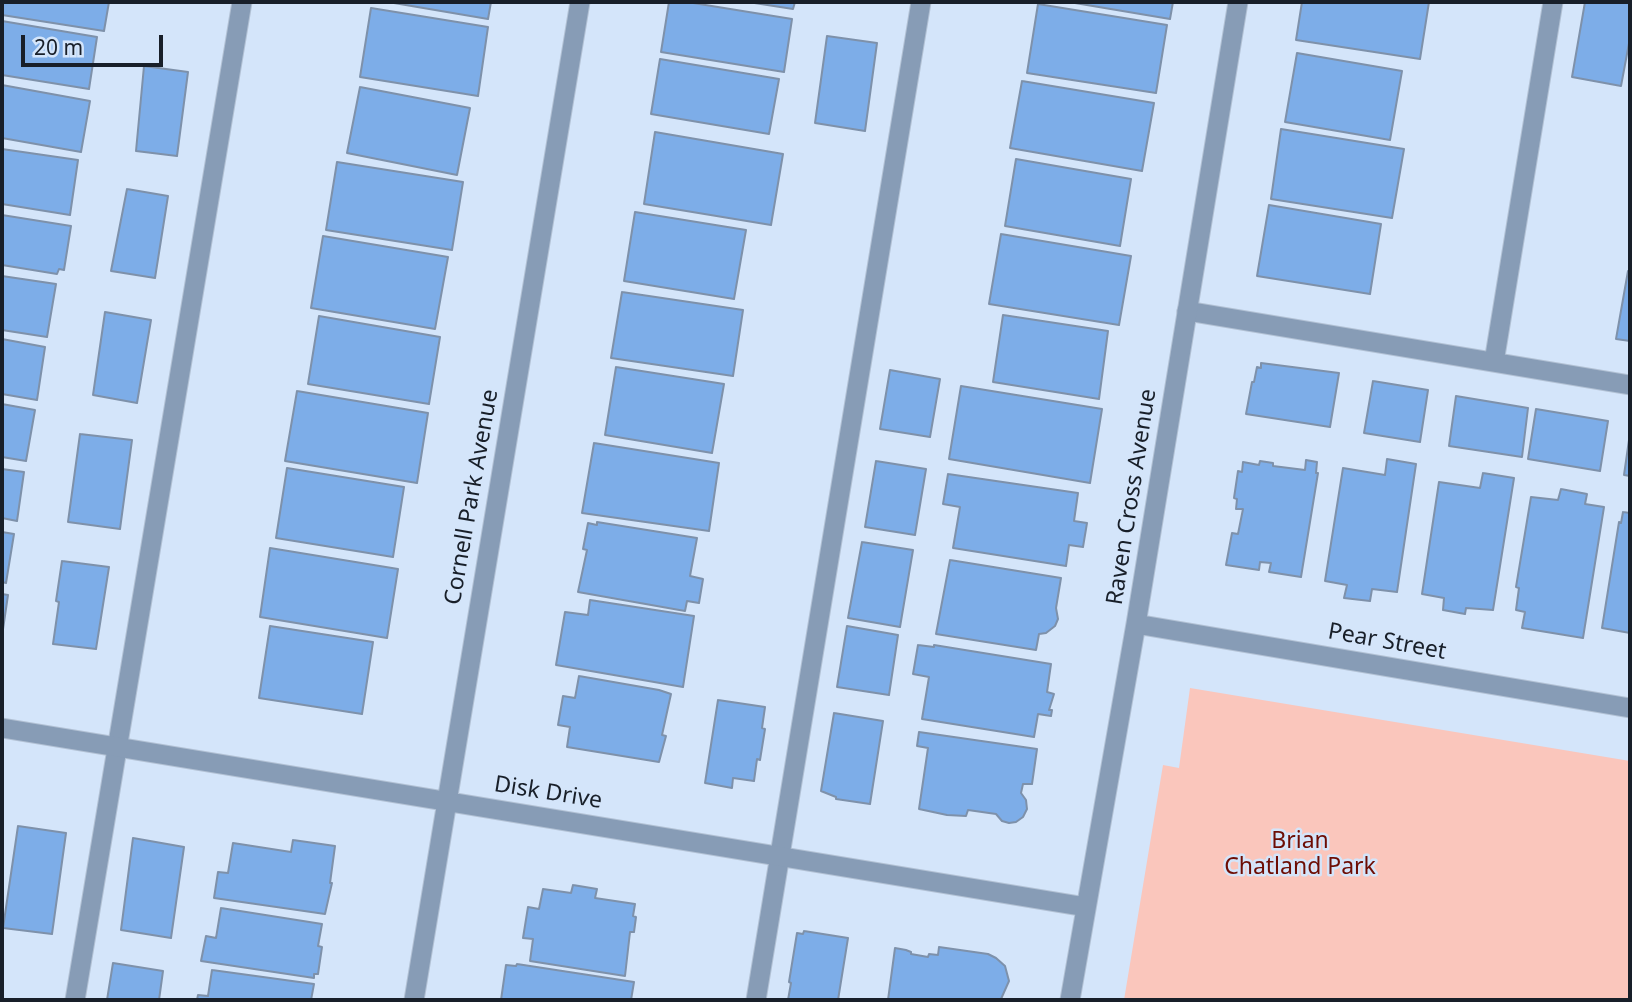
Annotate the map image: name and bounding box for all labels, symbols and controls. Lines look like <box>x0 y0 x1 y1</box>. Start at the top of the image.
scale bar <box>24 21 166 65</box>
text: 20 m <box>34 33 83 61</box>
street label: Cornell Park Avenue <box>439 387 505 607</box>
street label: Raven Cross Avenue <box>1101 387 1163 607</box>
street label: Pear Street <box>1326 618 1448 666</box>
street label: Disk Drive <box>492 771 604 815</box>
park label: Brian Chatland Park <box>1224 827 1376 881</box>

